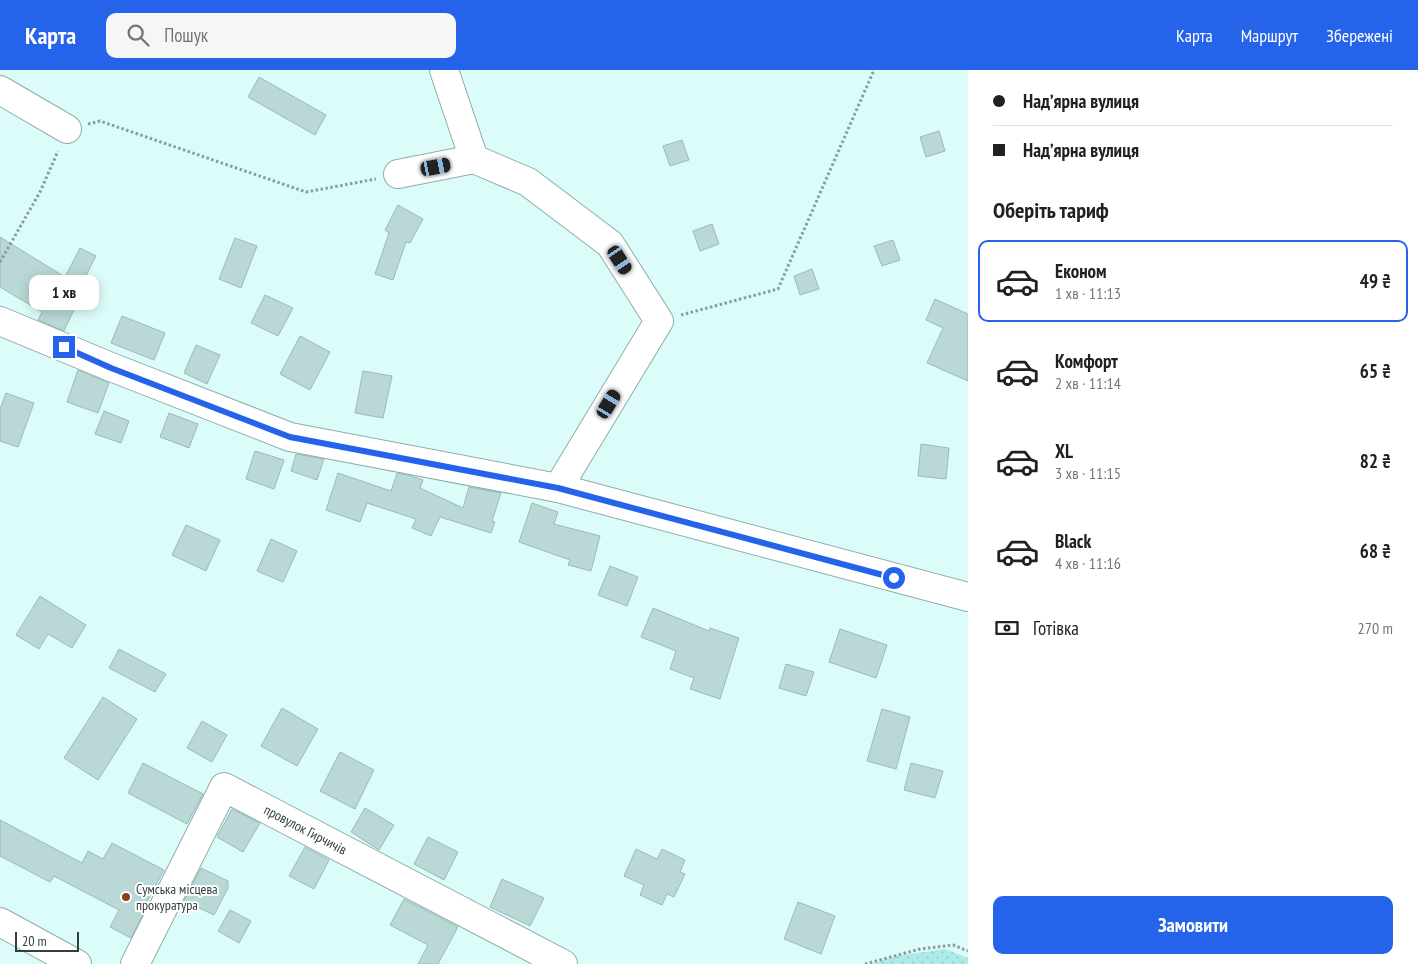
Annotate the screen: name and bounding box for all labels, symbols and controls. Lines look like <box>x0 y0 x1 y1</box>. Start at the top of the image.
search box <box>106 13 456 58</box>
text: Карта <box>25 20 76 51</box>
icon: search <box>124 21 152 49</box>
text: Пошук <box>164 23 208 47</box>
text: Карта <box>1176 24 1213 47</box>
text: Маршрут <box>1241 24 1298 47</box>
text: Збережені <box>1326 24 1393 47</box>
text: Надʼярна вулиця <box>1023 89 1139 113</box>
text: Надʼярна вулиця <box>1023 138 1139 162</box>
car <box>419 157 452 177</box>
text: Оберіть тариф <box>993 196 1109 224</box>
car <box>605 243 634 277</box>
icon: car <box>995 259 1040 304</box>
text: Економ <box>1055 259 1107 283</box>
text: 49 ₴ <box>1360 269 1391 293</box>
callout: 1 хв <box>29 274 99 310</box>
text: 1 хв <box>52 282 76 302</box>
text: 1 хв · 11:13 <box>1055 283 1121 303</box>
route end <box>53 336 75 358</box>
icon: car <box>995 349 1040 394</box>
text: Комфорт <box>1055 349 1118 373</box>
text: 65 ₴ <box>1360 359 1391 383</box>
text: 2 хв · 11:14 <box>1055 373 1121 393</box>
car <box>594 387 623 421</box>
icon: car <box>995 439 1040 484</box>
text: XL <box>1055 439 1073 463</box>
text: 82 ₴ <box>1360 449 1391 473</box>
text: 3 хв · 11:15 <box>1055 463 1121 483</box>
icon: car <box>995 529 1040 574</box>
text: Black <box>1055 529 1091 553</box>
text: 68 ₴ <box>1360 539 1391 563</box>
text: 4 хв · 11:16 <box>1055 553 1121 573</box>
route start <box>883 567 905 589</box>
icon: cash <box>993 614 1021 642</box>
text: Готівка <box>1033 616 1079 640</box>
text: 270 m <box>1358 618 1393 638</box>
street label: провулок Гирчичів <box>261 800 350 859</box>
place label: Сумська місцева прокуратура <box>136 880 218 914</box>
marker: Сумська місцева прокуратура <box>120 891 132 903</box>
button: Замовити <box>993 896 1393 954</box>
scale bar <box>15 929 79 952</box>
text: 20 m <box>22 932 47 950</box>

